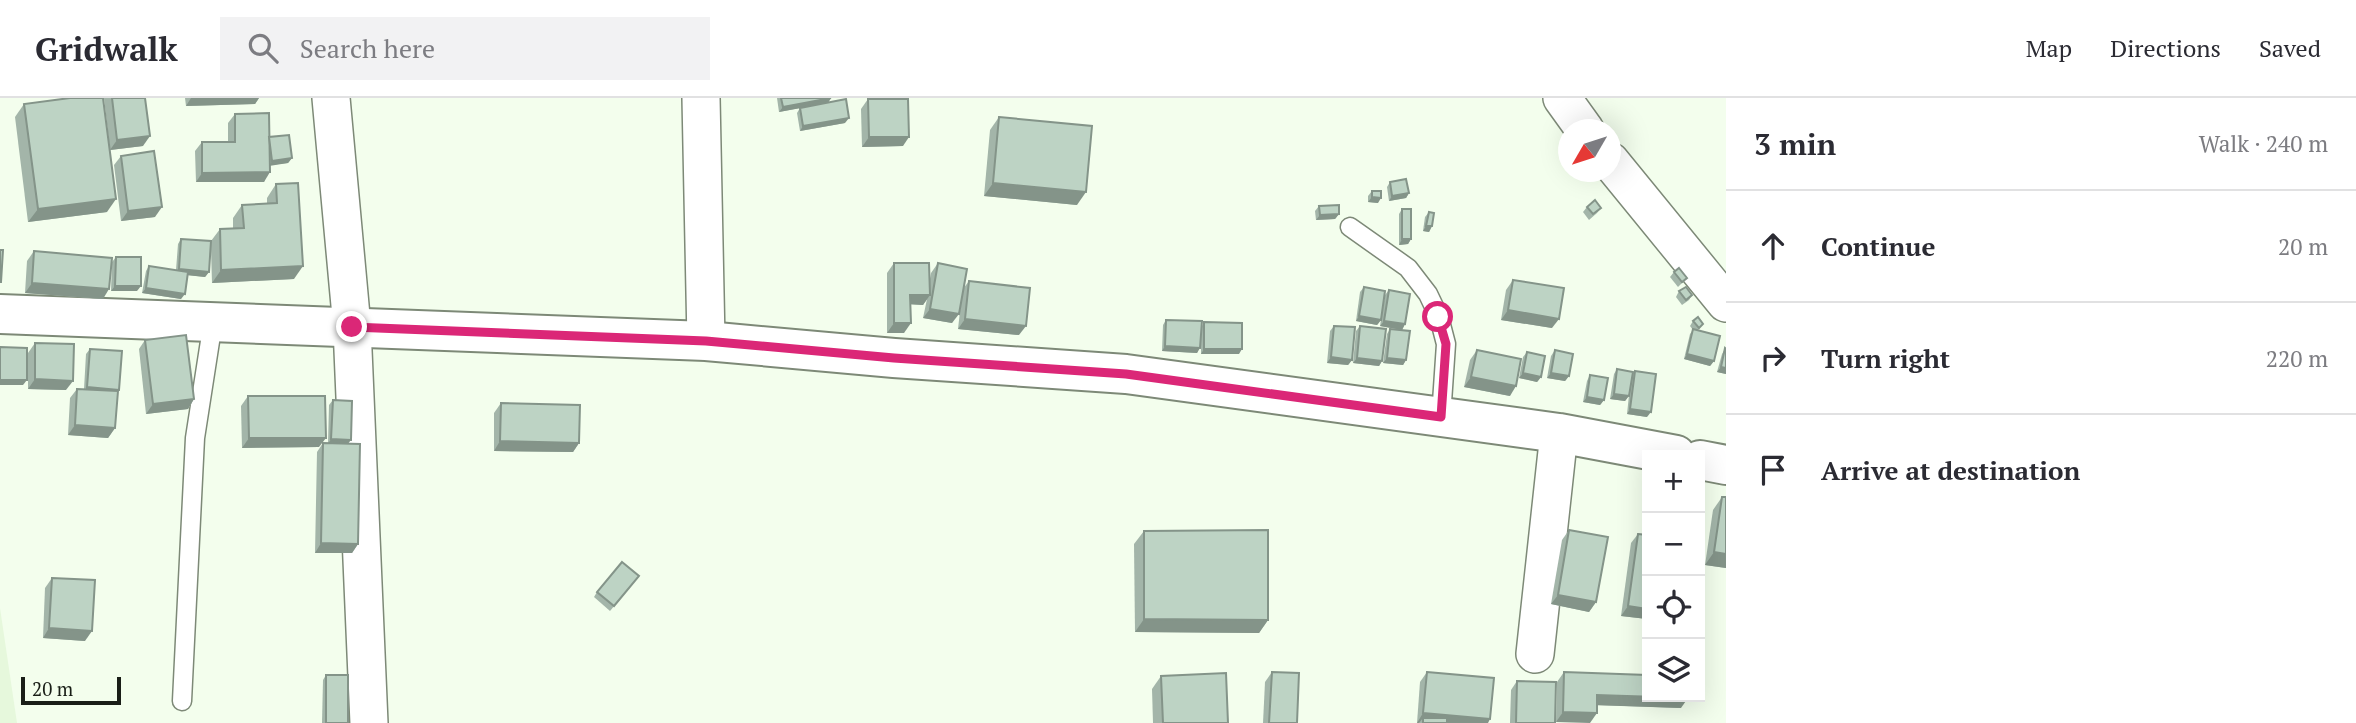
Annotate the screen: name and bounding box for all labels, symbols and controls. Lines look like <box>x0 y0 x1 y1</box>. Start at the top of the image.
search box <box>220 17 710 80</box>
text: Gridwalk <box>35 27 178 70</box>
icon: search <box>244 29 282 67</box>
text: Search here <box>300 31 435 65</box>
text: Map <box>2026 32 2072 64</box>
text: Directions <box>2110 32 2221 64</box>
text: Saved <box>2259 32 2321 64</box>
north arrow <box>1558 119 1621 182</box>
text: 3 min <box>1754 124 1836 164</box>
text: Walk · 240 m <box>2199 128 2328 159</box>
icon: ahead <box>1754 227 1792 265</box>
text: Continue <box>1821 229 1935 263</box>
text: 20 m <box>2278 231 2328 262</box>
route start <box>1422 301 1453 332</box>
route end <box>336 311 367 342</box>
icon: right <box>1754 339 1792 377</box>
text: Turn right <box>1821 341 1950 375</box>
text: 220 m <box>2266 343 2328 374</box>
map controls <box>1642 450 1705 702</box>
button: + <box>1642 450 1705 513</box>
icon: arrive <box>1754 451 1792 489</box>
text: Arrive at destination <box>1821 453 2080 487</box>
button: − <box>1642 513 1705 576</box>
button: locate <box>1642 576 1705 639</box>
button: layers <box>1642 639 1705 702</box>
scale bar <box>21 674 121 706</box>
text: 20 m <box>32 676 73 701</box>

